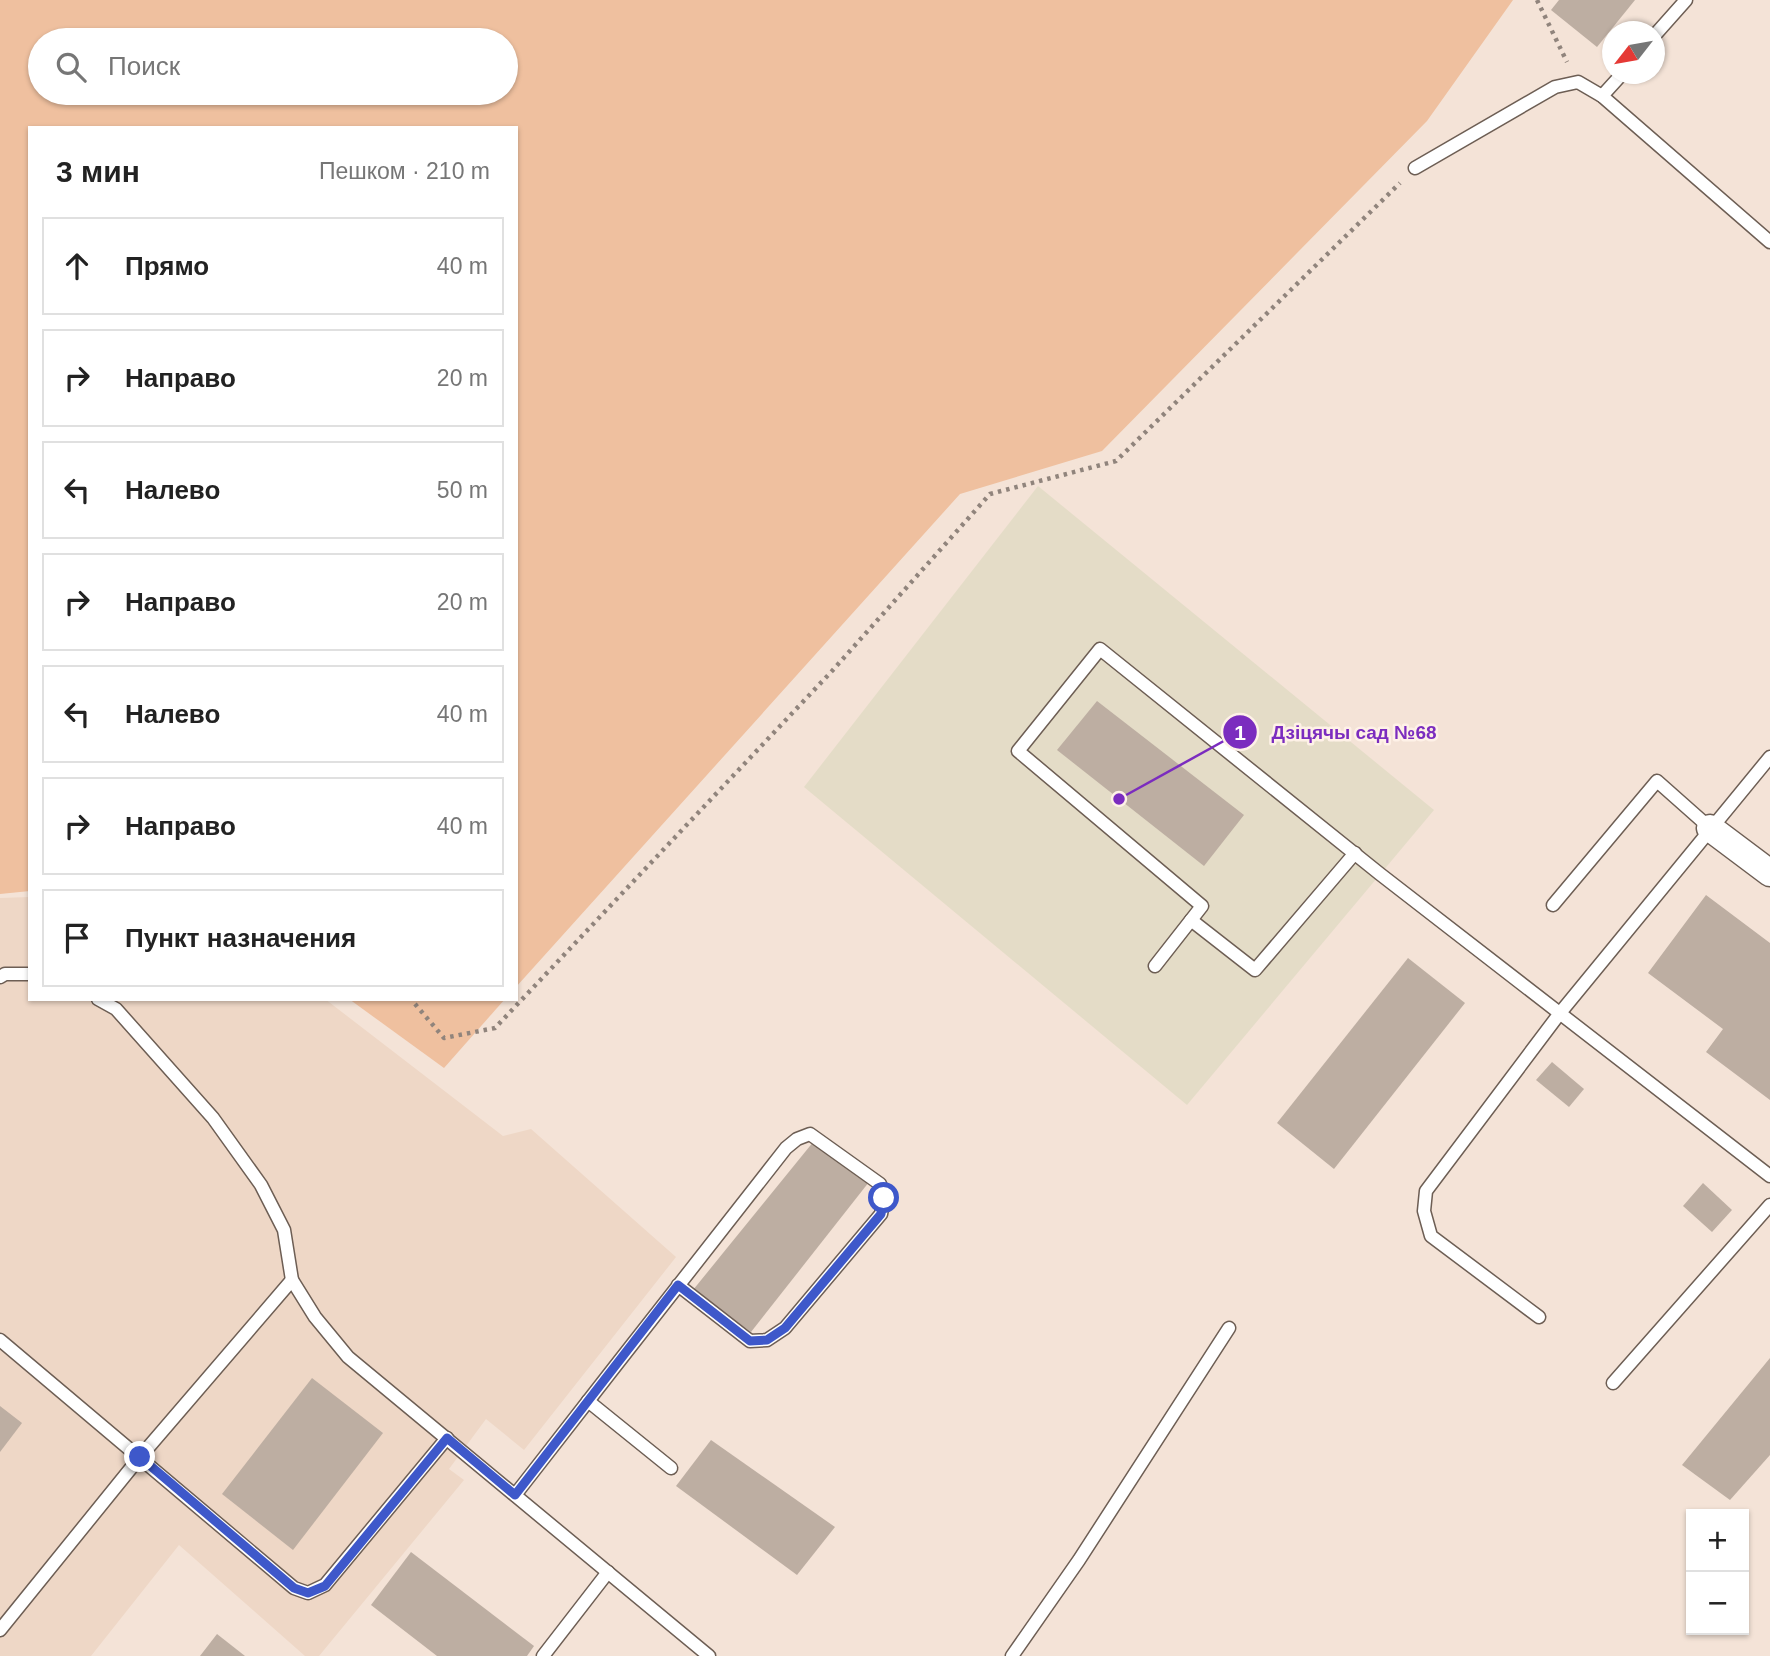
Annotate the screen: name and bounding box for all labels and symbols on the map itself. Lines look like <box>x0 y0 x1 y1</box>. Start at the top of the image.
north arrow <box>1602 21 1665 84</box>
callout: Дзіцячы сад №68 <box>1223 712 1451 752</box>
text: 1 <box>1234 721 1246 744</box>
text: Дзіцячы сад №68 <box>1271 722 1437 743</box>
route start <box>868 1182 899 1213</box>
route end <box>124 1441 155 1472</box>

